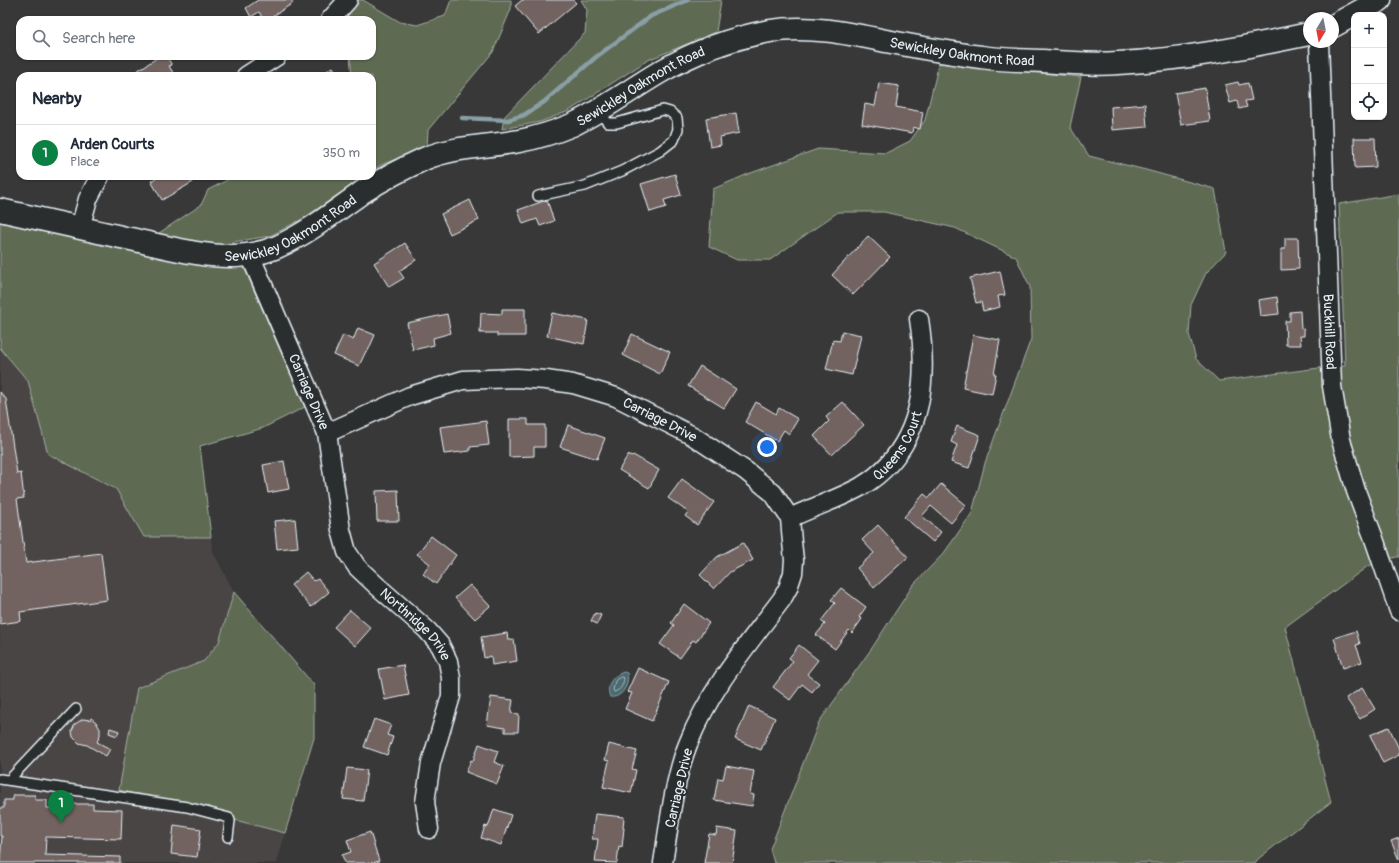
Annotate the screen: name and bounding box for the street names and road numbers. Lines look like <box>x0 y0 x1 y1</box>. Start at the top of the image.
street label: Sewickley Oakmont Road <box>888 33 1035 69</box>
street label: Sewickley Oakmont Road <box>573 42 707 130</box>
street label: Sewickley Oakmont Road <box>224 191 360 265</box>
street label: Buckhill Road <box>1320 294 1340 370</box>
street label: Carriage Drive <box>285 351 333 432</box>
street label: Carriage Drive <box>620 393 701 445</box>
street label: Queens Court <box>869 409 925 484</box>
street label: Northridge Drive <box>377 584 455 663</box>
street label: Carriage Drive <box>662 747 696 829</box>

